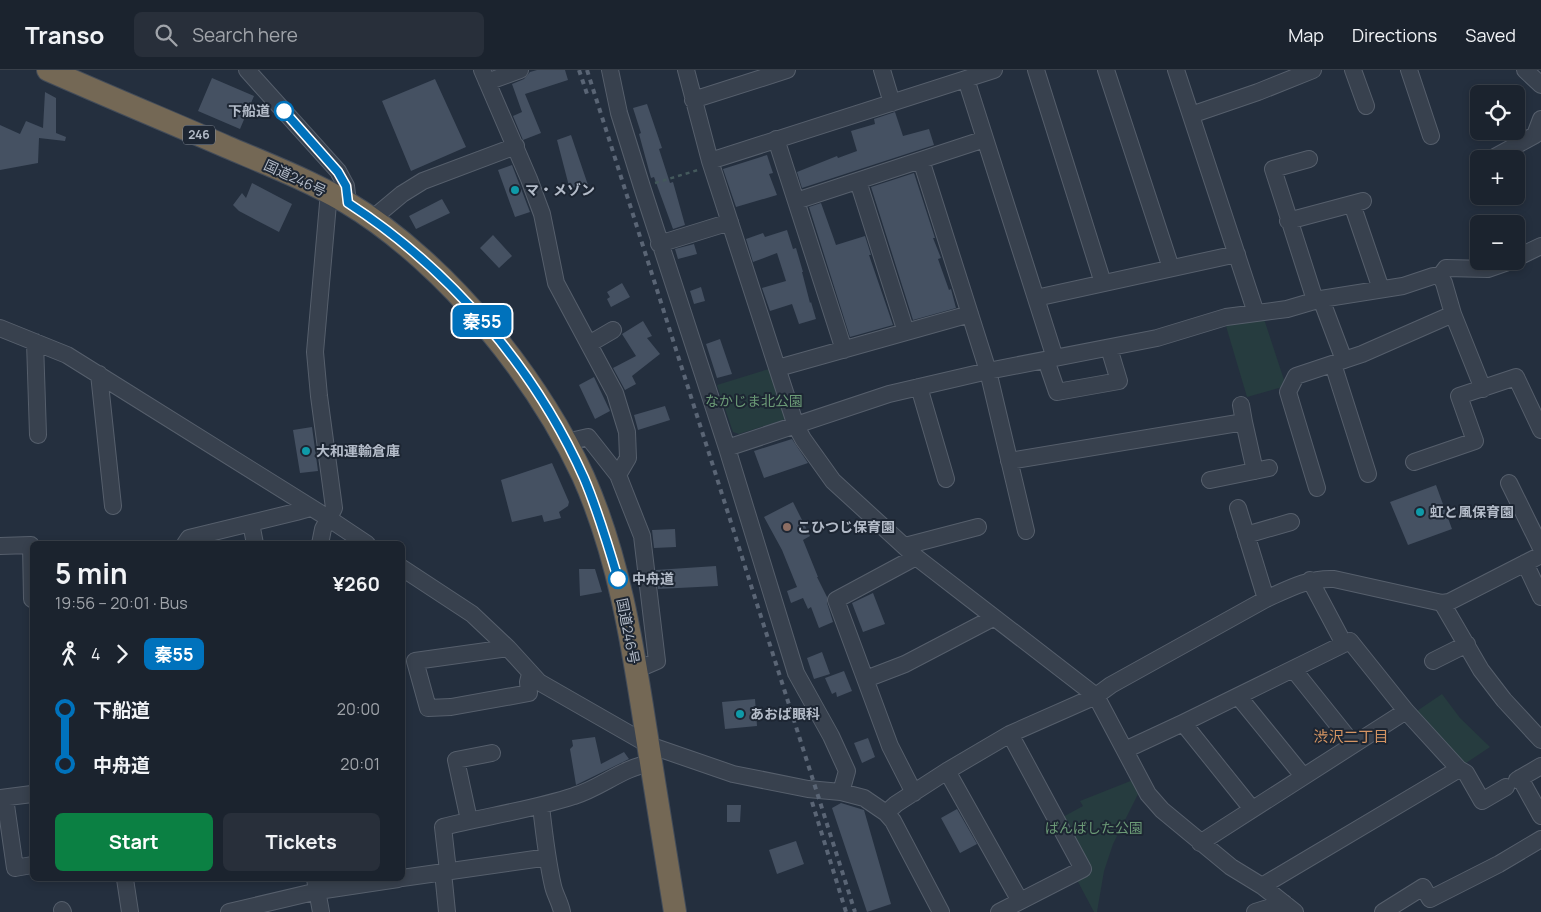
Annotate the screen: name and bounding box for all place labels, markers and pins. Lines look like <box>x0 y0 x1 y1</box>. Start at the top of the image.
place label: 下船道 <box>228 101 270 120</box>
marker: 下船道 <box>274 101 294 121</box>
place label: マ・メゾン <box>525 180 595 199</box>
marker: マ・メゾン <box>509 184 521 196</box>
place label: 大和運輸倉庫 <box>316 441 400 460</box>
marker: 大和運輸倉庫 <box>300 445 312 457</box>
place label: 虹と風保育園 <box>1430 502 1514 521</box>
marker: 虹と風保育園 <box>1414 506 1426 518</box>
place label: こひつじ保育園 <box>797 517 895 536</box>
marker: こひつじ保育園 <box>781 521 793 533</box>
marker: 中舟道 <box>608 569 628 589</box>
place label: 中舟道 <box>632 569 674 588</box>
place label: あおば眼科 <box>750 704 820 723</box>
marker: あおば眼科 <box>734 708 746 720</box>

